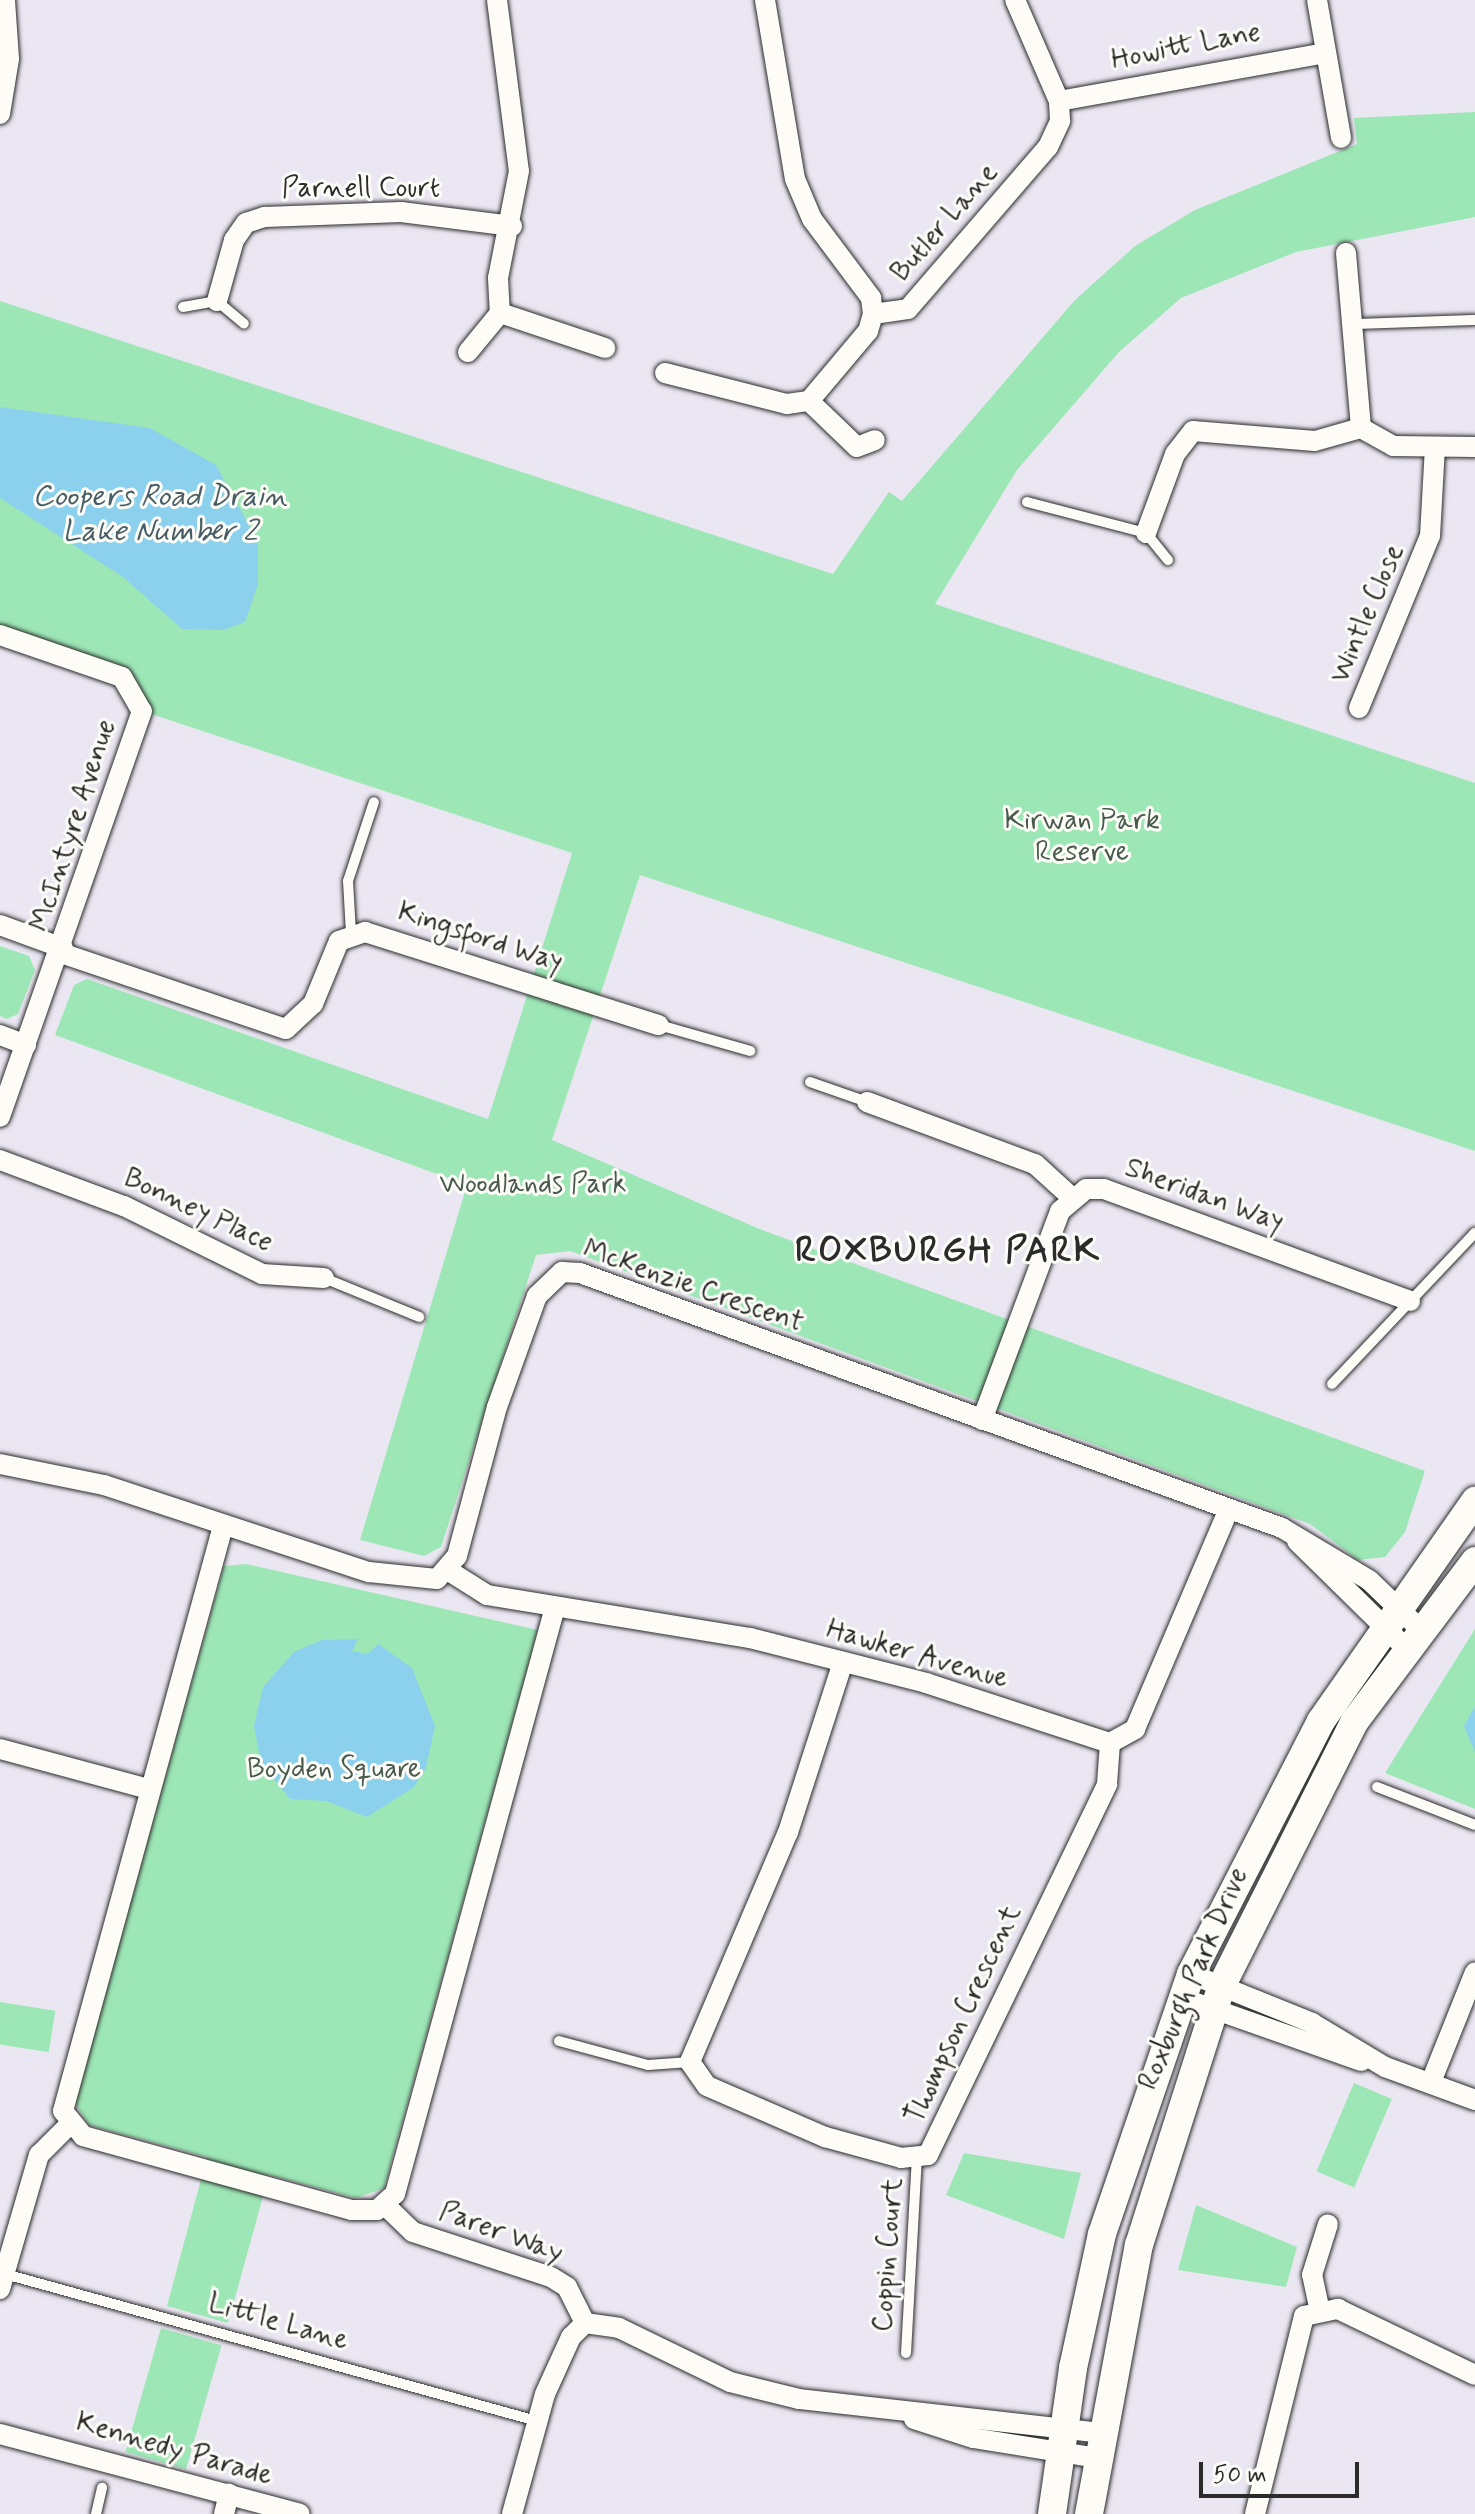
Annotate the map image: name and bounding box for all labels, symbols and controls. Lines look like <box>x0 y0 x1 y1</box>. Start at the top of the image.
street label: Howitt Lane <box>1109 16 1263 78</box>
street label: Butler Lane <box>887 159 1003 287</box>
street label: Parnell Court <box>279 172 443 206</box>
water label: Coopers Road Drain Lake Number 2 <box>32 479 288 550</box>
street label: Wintle Close <box>1323 538 1413 690</box>
street label: McIntyre Avenue <box>23 714 125 938</box>
park label: Kirwan Park Reserve <box>1007 804 1157 870</box>
street label: Kingsford Way <box>391 895 569 981</box>
street label: Sheridan Way <box>1118 1151 1290 1241</box>
street label: Bonney Place <box>118 1162 278 1260</box>
park label: Woodlands Park <box>440 1168 626 1202</box>
district label: ROXBURGH PARK <box>796 1230 1100 1274</box>
street label: McKenzie Crescent <box>578 1233 808 1341</box>
street label: Hawker Avenue <box>824 1613 1010 1697</box>
park label: Boyden Square <box>246 1753 422 1787</box>
street label: Roxburgh Park Drive <box>1132 1863 1256 2095</box>
street label: Thompson Crescent <box>901 1905 1027 2125</box>
street label: Coppin Court <box>867 2179 911 2331</box>
street label: Parer Way <box>435 2195 567 2271</box>
street label: Little Lane <box>206 2287 350 2359</box>
street label: Kennedy Parade <box>73 2406 275 2494</box>
scale bar <box>1203 2446 1363 2496</box>
text: 50 m <box>1213 2460 1267 2491</box>

